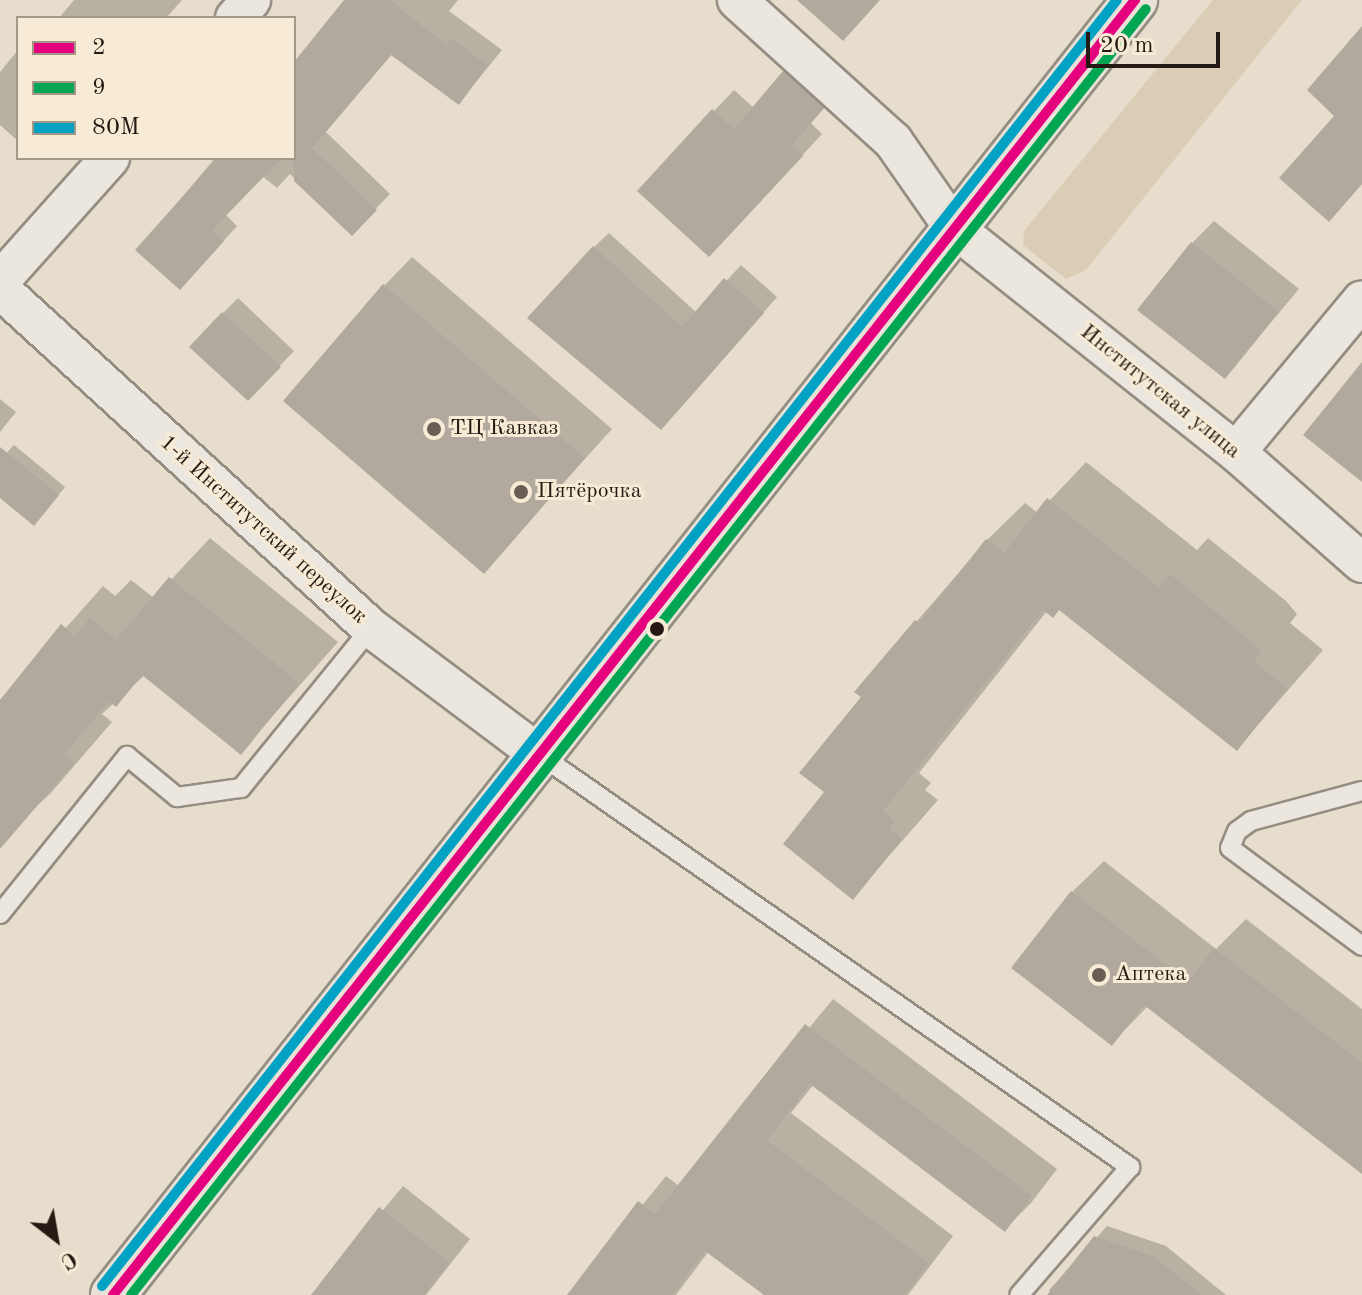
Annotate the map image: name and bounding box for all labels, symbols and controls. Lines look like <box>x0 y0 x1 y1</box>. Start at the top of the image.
legend <box>16 16 296 160</box>
scale bar <box>1090 16 1224 66</box>
text: 20 m <box>1100 34 1154 58</box>
text: 2 <box>92 36 106 60</box>
text: 9 <box>92 76 106 100</box>
text: 80М <box>92 116 140 140</box>
street label: Институтская улица <box>1075 319 1245 465</box>
place label: ТЦ Кавказ <box>450 416 558 442</box>
marker: ТЦ Кавказ <box>425 420 443 438</box>
street label: 1-й Институтский переулок <box>154 430 372 630</box>
place label: Пятёрочка <box>537 479 641 505</box>
marker: Пятёрочка <box>512 483 530 501</box>
unlabelled marker <box>649 621 665 637</box>
place label: Аптека <box>1115 962 1186 988</box>
marker: Аптека <box>1090 966 1108 984</box>
north arrow <box>16 1199 96 1279</box>
text: С <box>56 1246 80 1273</box>

